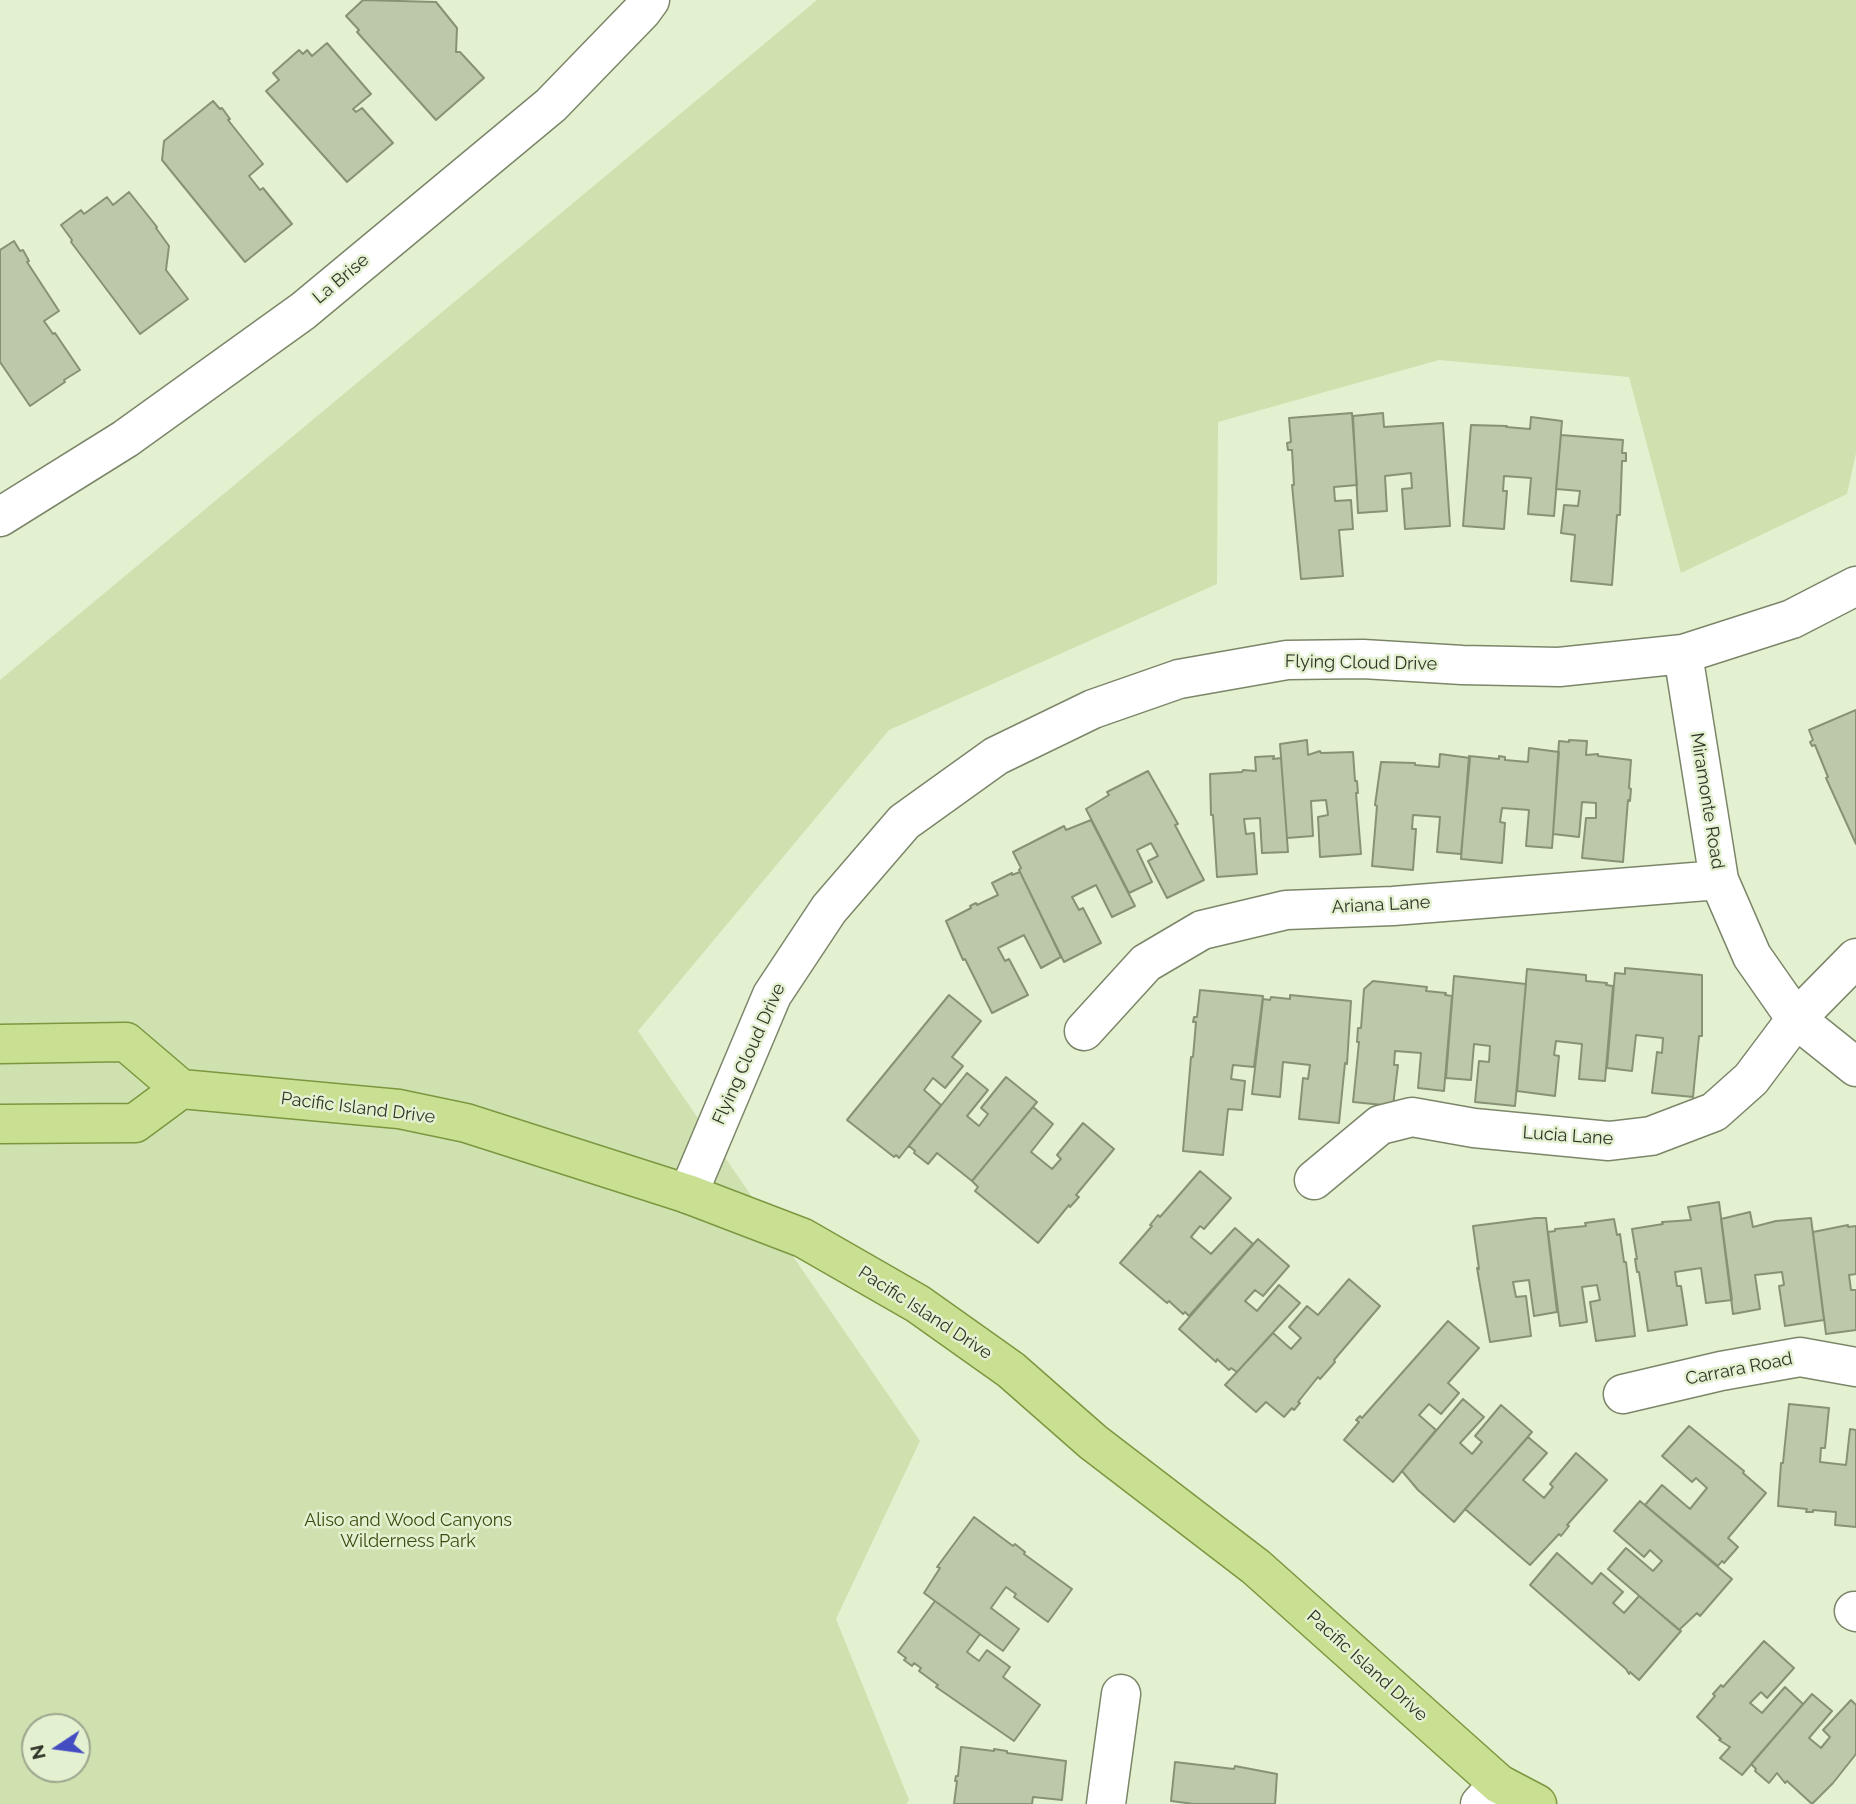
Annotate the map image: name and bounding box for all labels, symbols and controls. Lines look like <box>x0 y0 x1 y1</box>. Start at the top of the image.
street label: La Brise <box>309 249 373 309</box>
street label: Flying Cloud Drive <box>1285 651 1437 675</box>
street label: Miramonte Road <box>1686 731 1728 871</box>
street label: Ariana Lane <box>1331 892 1431 918</box>
street label: Flying Cloud Drive <box>708 980 790 1128</box>
street label: Pacific Island Drive <box>280 1088 436 1128</box>
street label: Lucia Lane <box>1522 1122 1614 1150</box>
street label: Pacific Island Drive <box>854 1262 996 1364</box>
street label: Carrara Road <box>1684 1348 1794 1390</box>
park label: Aliso and Wood Canyons Wilderness Park <box>304 1510 512 1552</box>
street label: Pacific Island Drive <box>1302 1606 1432 1726</box>
north arrow <box>21 1713 91 1783</box>
text: N <box>25 1743 50 1762</box>

